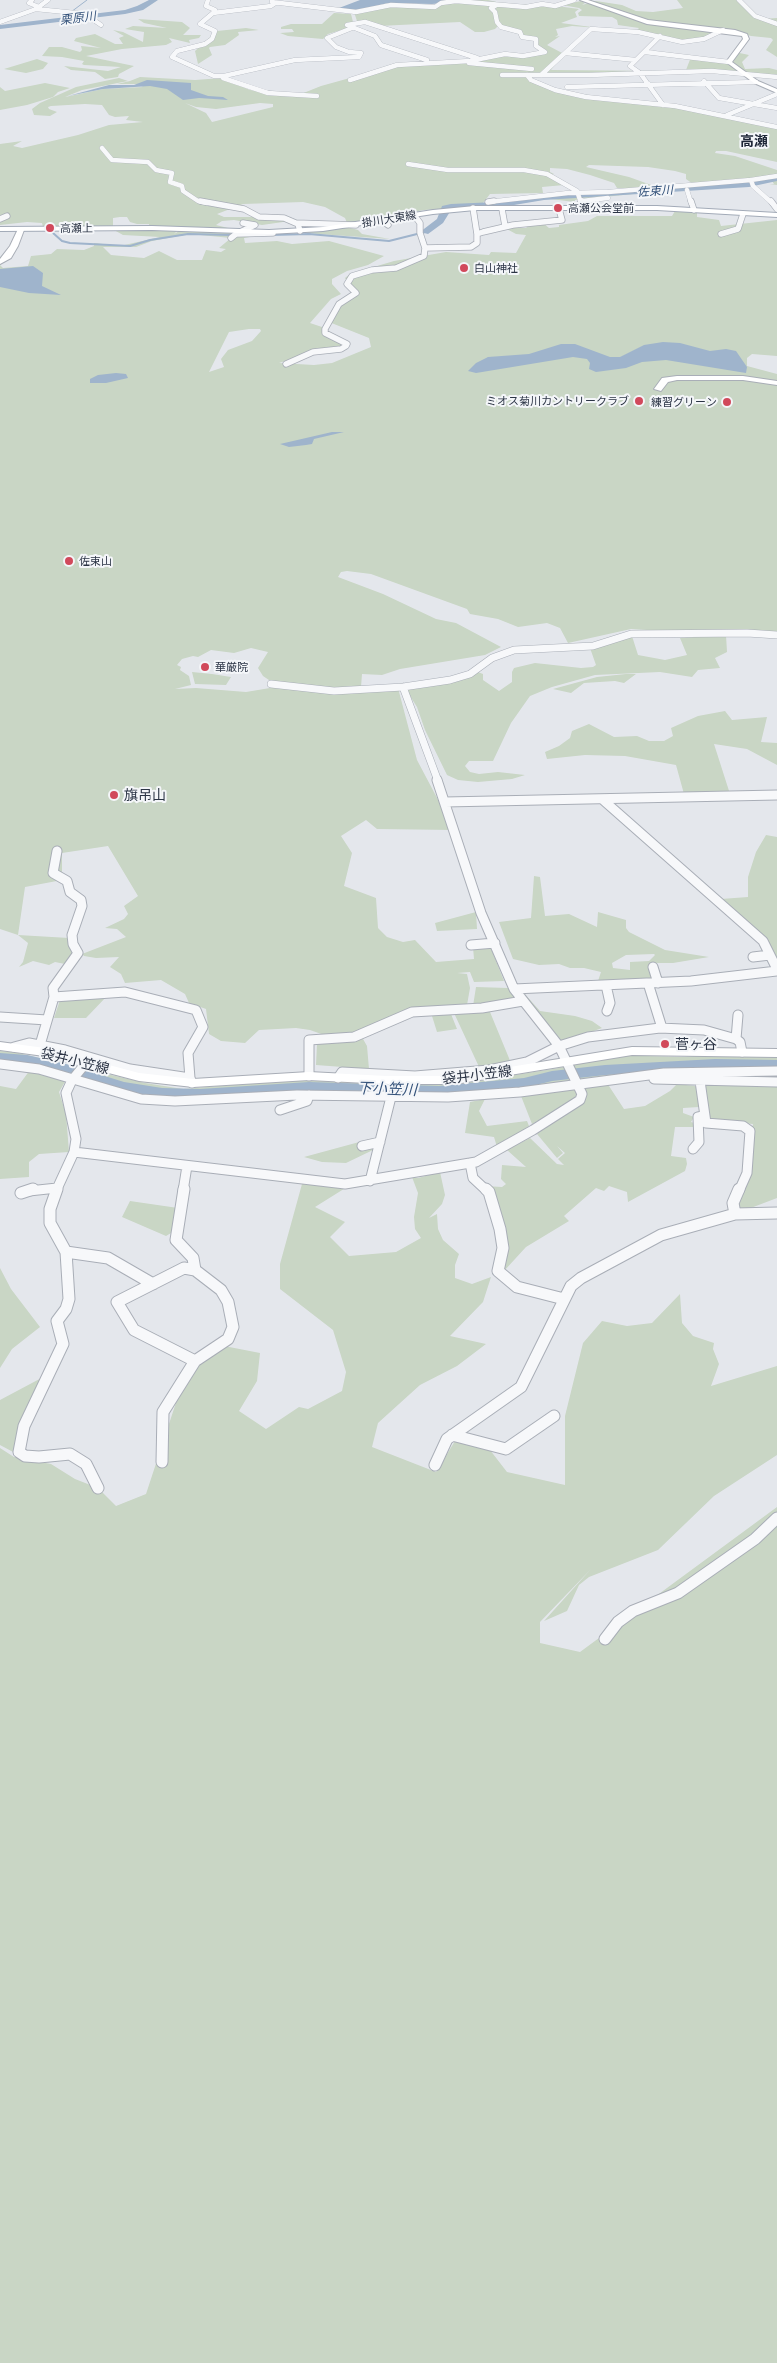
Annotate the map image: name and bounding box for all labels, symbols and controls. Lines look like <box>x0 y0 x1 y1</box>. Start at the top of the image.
water label: 栗原川 <box>59 9 97 27</box>
district label: 高瀬 <box>740 133 768 149</box>
water label: 佐束川 <box>637 183 673 199</box>
place label: 高瀬公会堂前 <box>568 201 634 215</box>
marker: 高瀬公会堂前 <box>552 202 564 214</box>
street label: 掛川大東線 <box>361 208 417 230</box>
place label: 高瀬上 <box>60 221 93 235</box>
marker: 高瀬上 <box>44 222 56 234</box>
place label: 白山神社 <box>474 261 518 275</box>
marker: 白山神社 <box>458 262 470 274</box>
place label: ミオス菊川カントリークラブ <box>486 394 629 408</box>
marker: ミオス菊川カントリークラブ <box>633 395 645 407</box>
place label: 練習グリーン <box>651 395 717 409</box>
marker: 練習グリーン <box>721 396 733 408</box>
place label: 佐束山 <box>79 554 112 568</box>
marker: 佐束山 <box>63 555 75 567</box>
place label: 華厳院 <box>215 660 248 674</box>
marker: 華厳院 <box>199 661 211 673</box>
place label: 旗吊山 <box>124 787 166 803</box>
marker: 旗吊山 <box>108 789 120 801</box>
place label: 菅ヶ谷 <box>675 1036 717 1052</box>
marker: 菅ヶ谷 <box>659 1038 671 1050</box>
street label: 袋井小笠線 <box>39 1044 111 1078</box>
street label: 袋井小笠線 <box>441 1062 513 1088</box>
water label: 下小笠川 <box>357 1079 417 1099</box>

